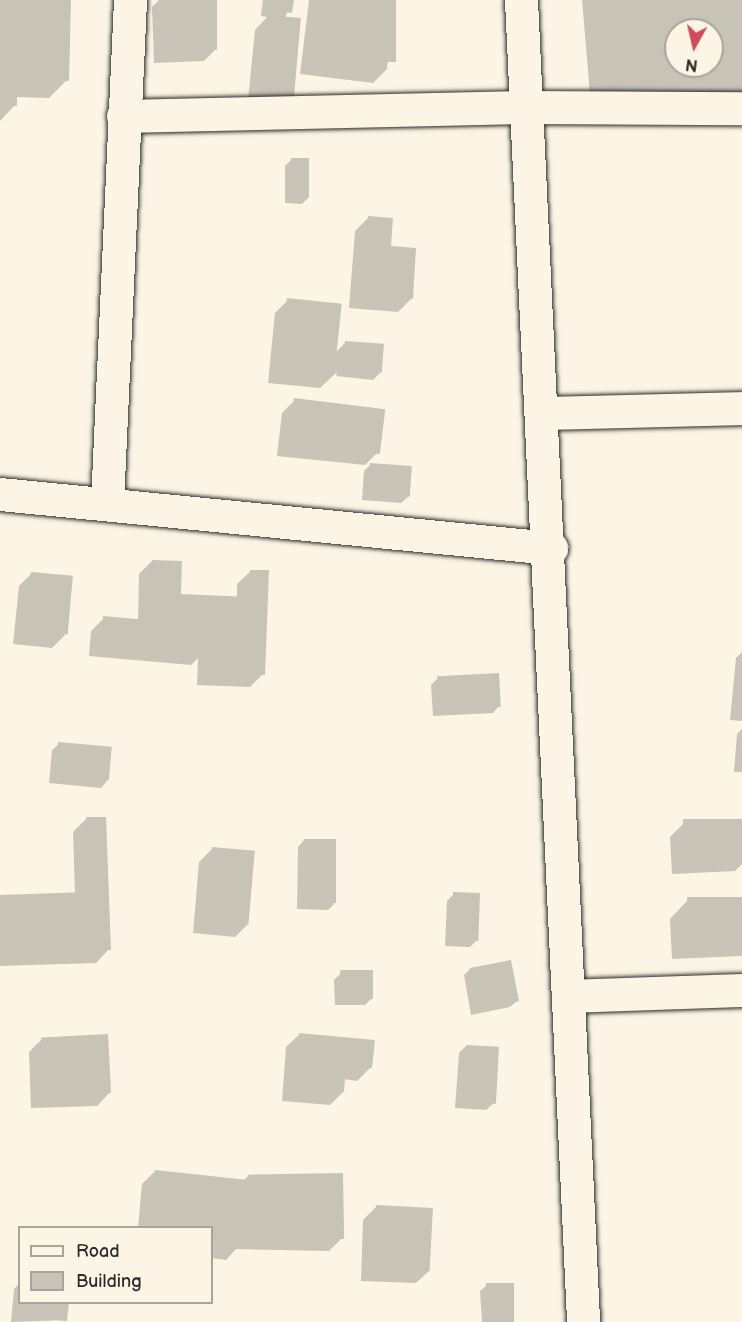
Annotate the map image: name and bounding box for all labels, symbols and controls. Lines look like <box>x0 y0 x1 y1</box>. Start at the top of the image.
north arrow <box>664 18 724 78</box>
text: N <box>684 54 699 75</box>
legend <box>18 1226 213 1304</box>
text: Road <box>76 1241 120 1262</box>
text: Building <box>76 1271 142 1292</box>

